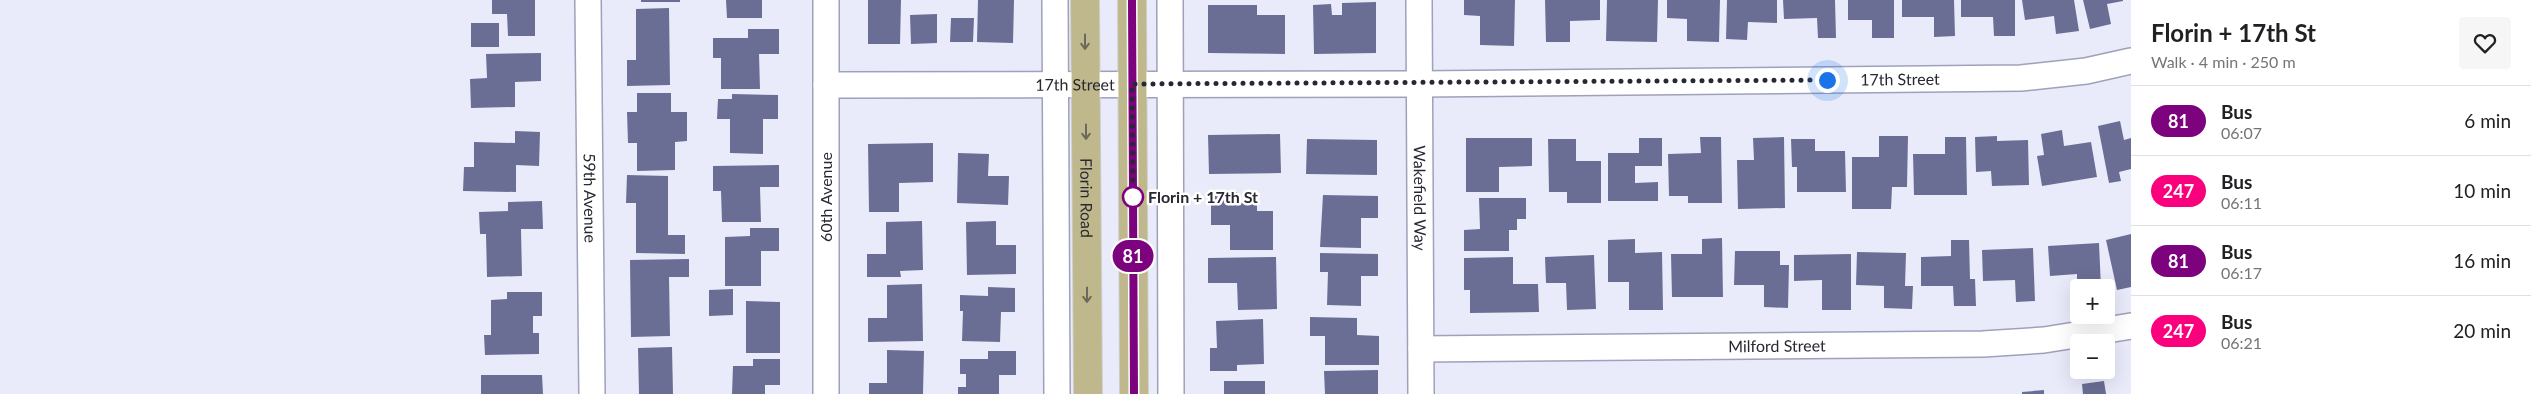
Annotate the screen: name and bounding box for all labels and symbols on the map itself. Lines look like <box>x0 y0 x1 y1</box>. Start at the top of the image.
one-way arrow <box>1080 33 1090 49</box>
your location <box>1815 68 1840 93</box>
street label: 17th Street <box>1860 69 1940 89</box>
street label: 17th Street <box>1035 75 1115 94</box>
one-way arrow <box>1081 124 1091 140</box>
street label: Wakefield Way <box>1411 145 1430 252</box>
street label: 60th Avenue <box>816 152 835 242</box>
street label: 59th Avenue <box>581 153 600 243</box>
street label: Florin Road <box>1077 158 1097 238</box>
marker: Florin + 17th St <box>1122 186 1144 208</box>
place label: Florin + 17th St <box>1148 187 1258 206</box>
line badge: 81 <box>1110 240 1156 272</box>
one-way arrow <box>1082 286 1092 302</box>
street label: Milford Street <box>1728 335 1826 355</box>

